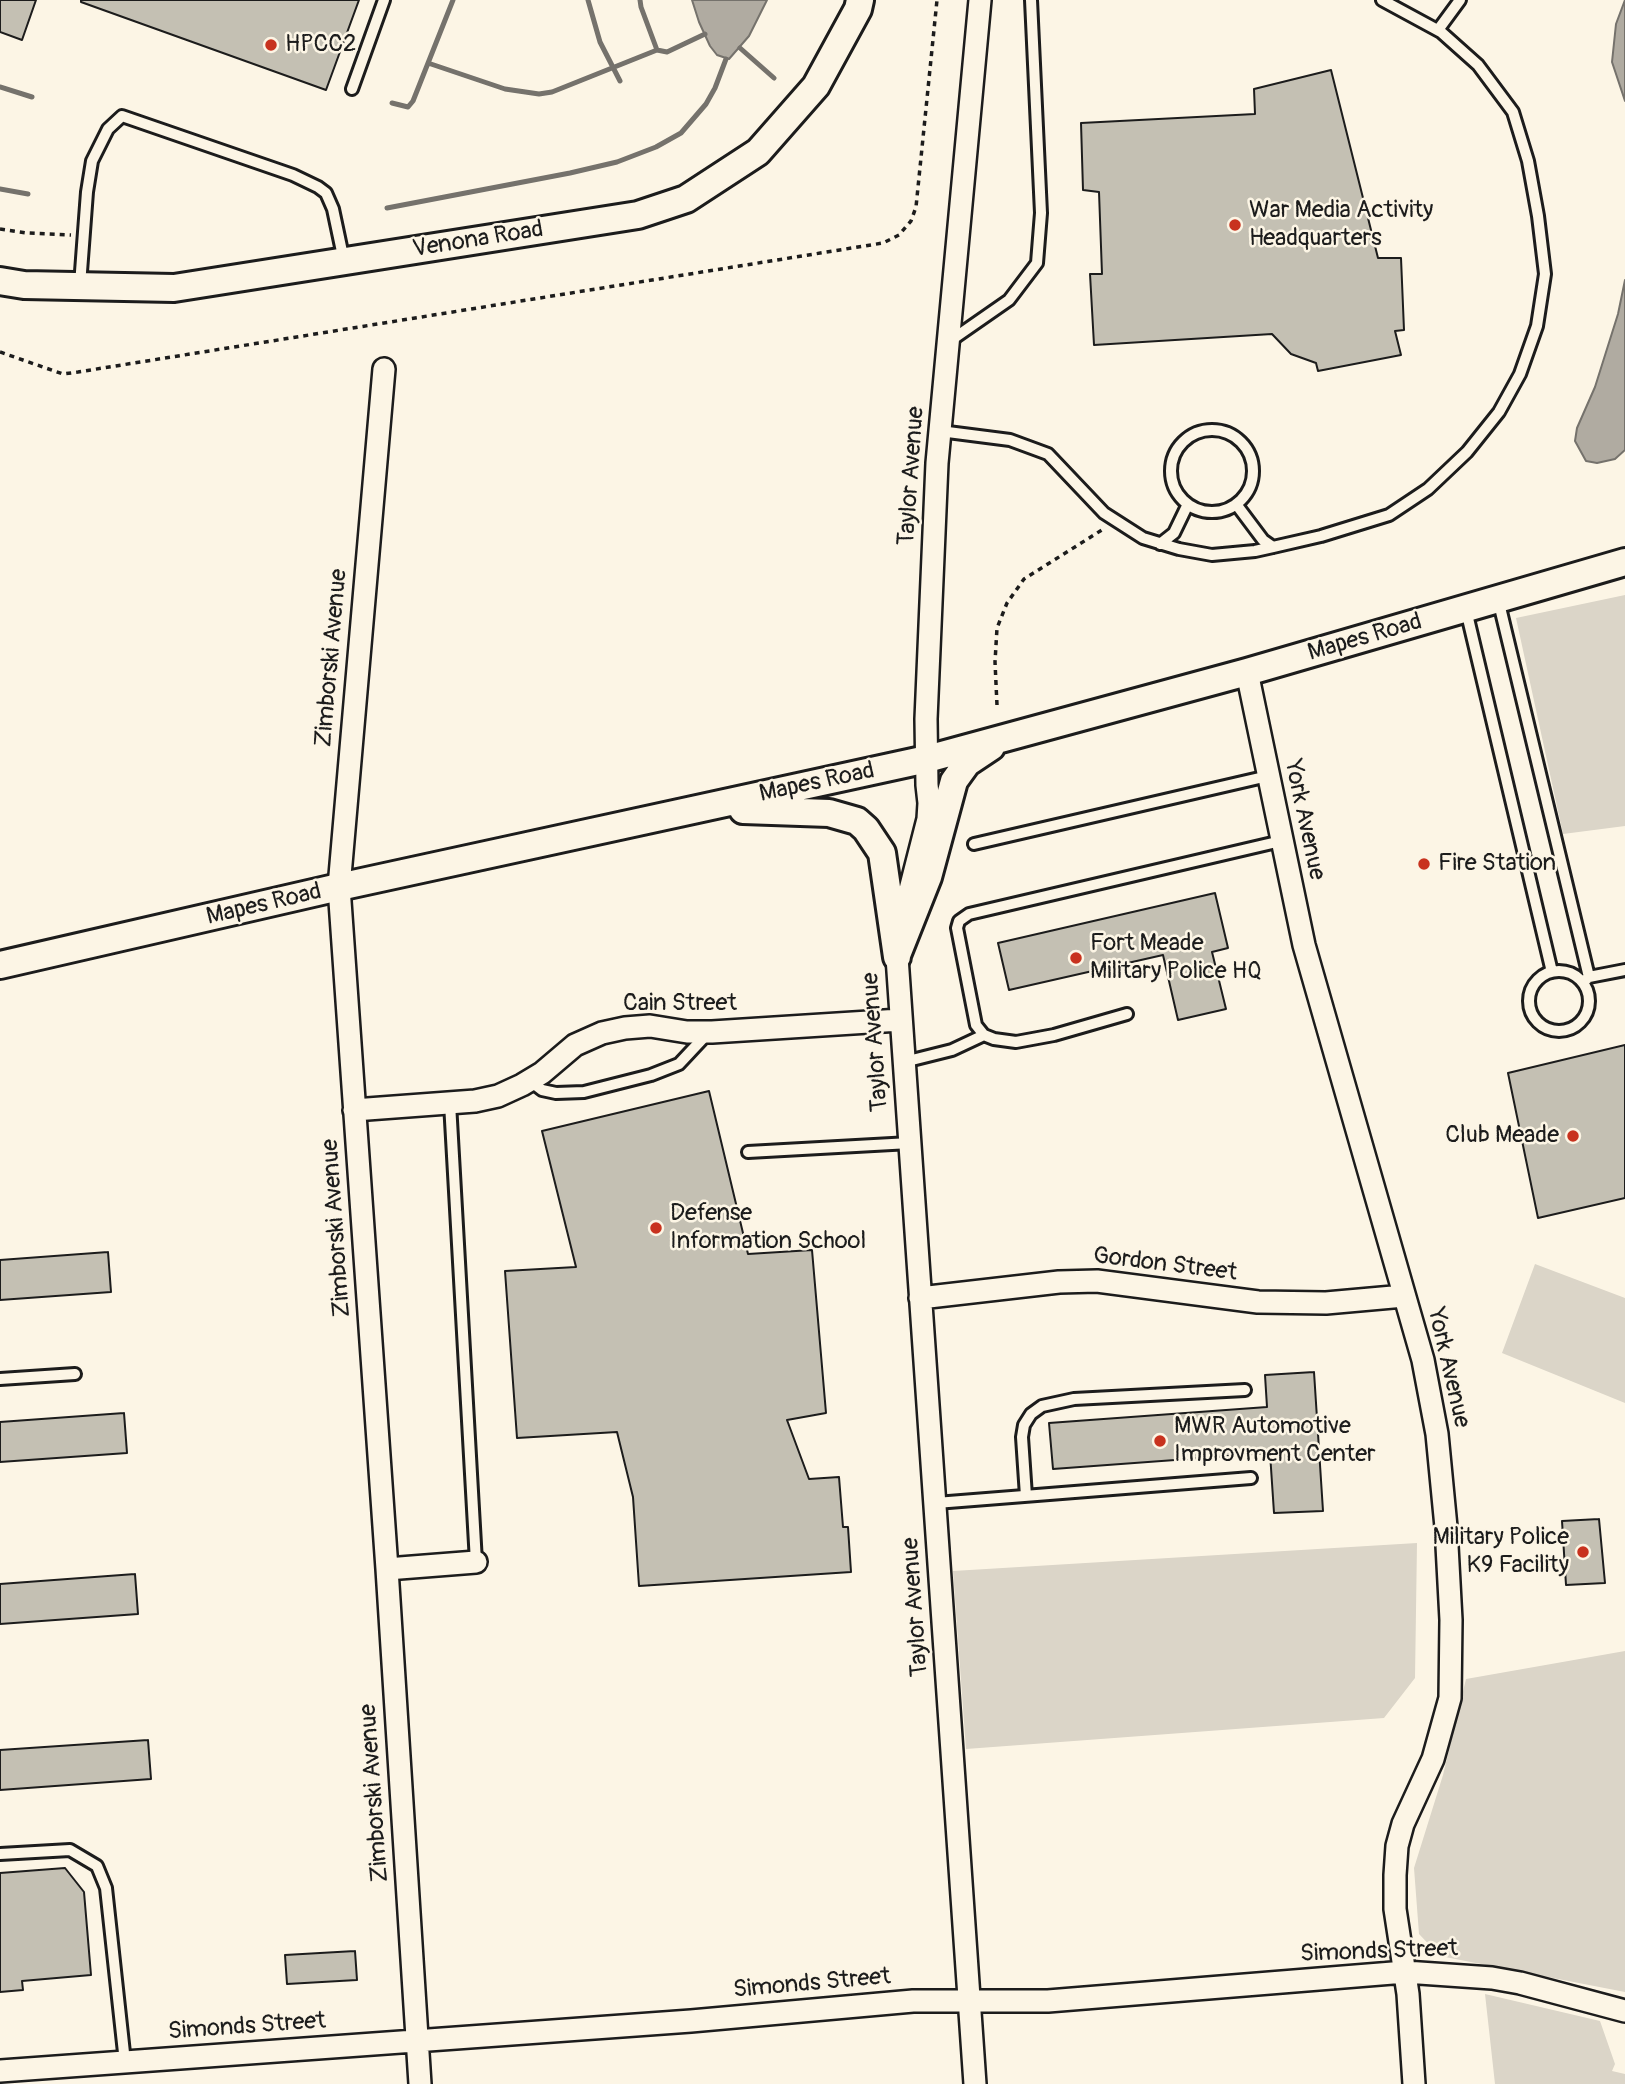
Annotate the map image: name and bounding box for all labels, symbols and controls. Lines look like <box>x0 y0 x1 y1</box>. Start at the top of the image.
place label: HPCC2 <box>285 31 356 59</box>
marker: HPCC2 <box>263 37 279 53</box>
place label: War Media Activity Headquarters <box>1249 197 1433 253</box>
street label: Venona Road <box>411 215 545 265</box>
marker: War Media Activity Headquarters <box>1227 217 1243 233</box>
street label: Taylor Avenue <box>893 405 931 547</box>
street label: Zimborski Avenue <box>310 568 354 748</box>
street label: Mapes Road <box>1305 608 1425 668</box>
street label: Mapes Road <box>757 757 877 809</box>
street label: York Avenue <box>1277 757 1331 883</box>
place label: Fire Station <box>1438 850 1556 878</box>
marker: Fire Station <box>1416 856 1432 872</box>
street label: Mapes Road <box>204 878 324 932</box>
place label: Fort Meade Military Police HQ <box>1090 930 1262 986</box>
marker: Fort Meade Military Police HQ <box>1068 950 1084 966</box>
street label: Taylor Avenue <box>857 971 895 1113</box>
street label: Cain Street <box>623 990 737 1018</box>
place label: Club Meade <box>1445 1122 1559 1150</box>
marker: Club Meade <box>1565 1128 1581 1144</box>
street label: Zimborski Avenue <box>316 1138 358 1318</box>
place label: Defense Information School <box>670 1200 866 1256</box>
marker: Defense Information School <box>648 1220 664 1236</box>
street label: Gordon Street <box>1091 1242 1239 1288</box>
street label: York Avenue <box>1420 1305 1476 1431</box>
place label: MWR Automotive Improvment Center <box>1174 1413 1376 1469</box>
marker: MWR Automotive Improvment Center <box>1152 1433 1168 1449</box>
place label: Military Police K9 Facility <box>1432 1524 1569 1580</box>
street label: Taylor Avenue <box>897 1536 935 1678</box>
marker: Military Police K9 Facility <box>1575 1544 1591 1560</box>
street label: Zimborski Avenue <box>354 1703 396 1883</box>
street label: Simonds Street <box>1300 1935 1458 1969</box>
street label: Simonds Street <box>732 1963 892 2005</box>
street label: Simonds Street <box>167 2007 327 2047</box>

